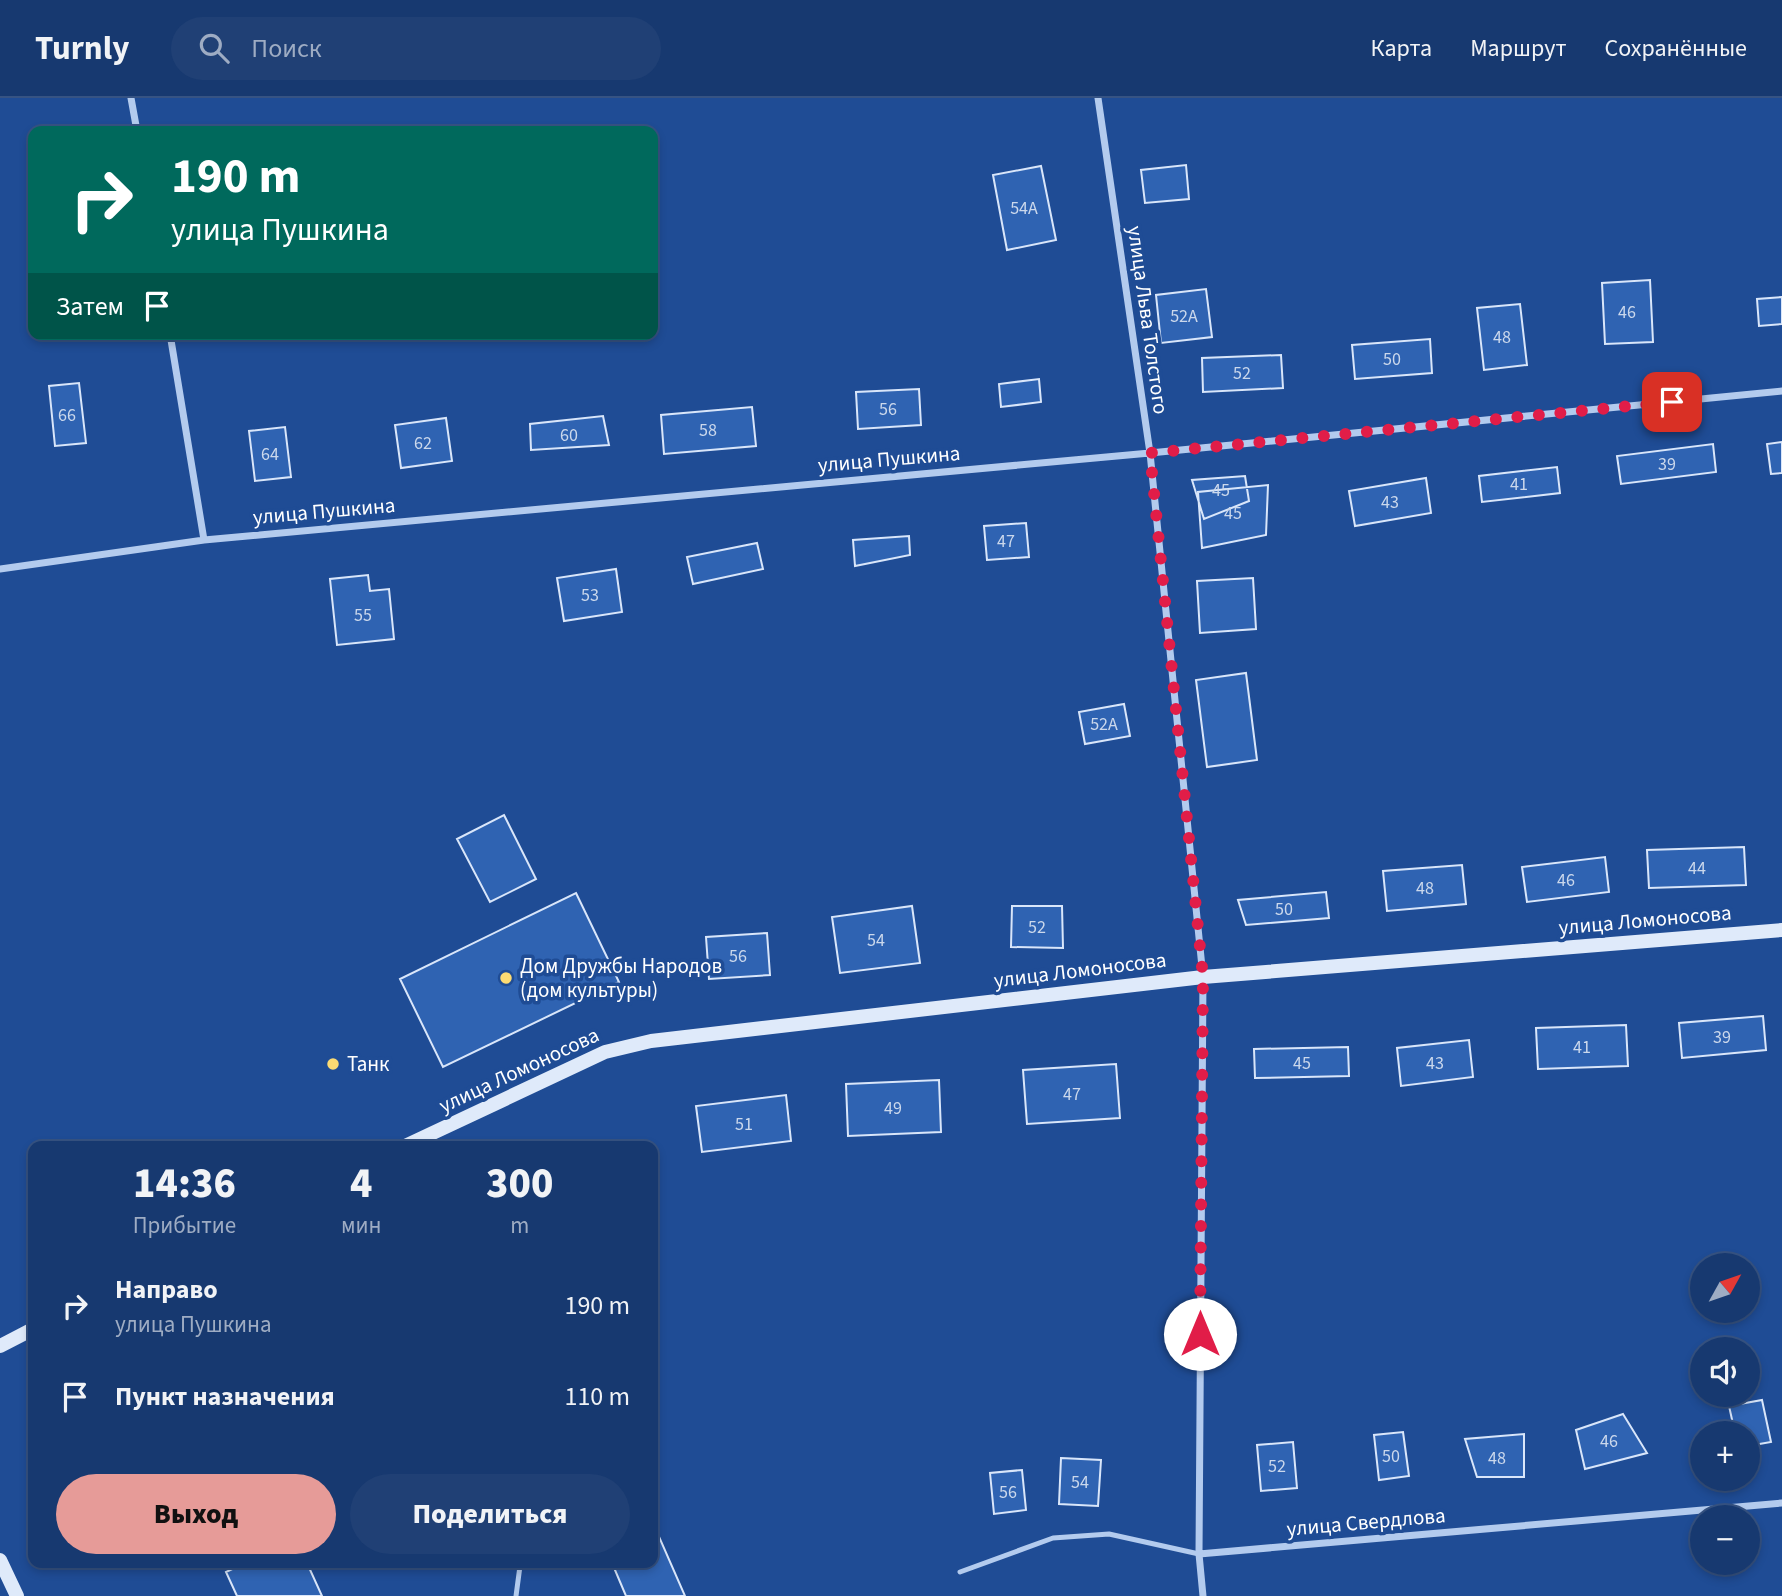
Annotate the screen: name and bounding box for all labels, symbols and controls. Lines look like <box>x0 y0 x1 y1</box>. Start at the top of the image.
search box <box>171 17 661 80</box>
text: Turnly <box>35 25 129 72</box>
icon: search <box>195 29 233 67</box>
text: Поиск <box>251 30 322 67</box>
text: Карта <box>1371 31 1432 66</box>
text: Маршрут <box>1470 31 1566 66</box>
text: Сохранённые <box>1604 31 1747 66</box>
text: 190 m <box>171 142 300 212</box>
icon: right <box>56 154 147 245</box>
house number: 54А <box>1010 196 1038 221</box>
text: улица Пушкина <box>171 207 389 253</box>
street label: улица Льва Толстого <box>1120 224 1176 416</box>
icon: arrive <box>138 287 176 325</box>
text: Затем <box>56 288 124 325</box>
house number: 46 <box>1618 300 1636 325</box>
house number: 52А <box>1170 304 1198 329</box>
house number: 48 <box>1493 325 1511 350</box>
house number: 50 <box>1383 347 1401 372</box>
house number: 52 <box>1233 361 1251 386</box>
pin <box>1642 372 1702 432</box>
icon: arrive <box>1653 383 1691 421</box>
house number: 56 <box>879 397 897 422</box>
house number: 66 <box>58 403 76 428</box>
house number: 58 <box>699 418 717 443</box>
house number: 60 <box>560 423 578 448</box>
house number: 62 <box>414 431 432 456</box>
street label: улица Пушкина <box>816 438 962 480</box>
house number: 64 <box>261 442 279 467</box>
house number: 39 <box>1658 452 1676 477</box>
house number: 41 <box>1510 472 1528 497</box>
house number: 45 <box>1212 478 1230 503</box>
street label: улица Пушкина <box>251 490 397 532</box>
house number: 43 <box>1381 490 1399 515</box>
house number: 45 <box>1224 501 1242 526</box>
house number: 47 <box>997 529 1015 554</box>
house number: 53 <box>581 583 599 608</box>
house number: 55 <box>354 603 372 628</box>
house number: 52А <box>1090 712 1118 737</box>
house number: 44 <box>1688 856 1706 881</box>
house number: 46 <box>1557 868 1575 893</box>
house number: 48 <box>1416 876 1434 901</box>
house number: 50 <box>1275 897 1293 922</box>
street label: улица Ломоносова <box>1557 897 1733 943</box>
house number: 52 <box>1028 915 1046 940</box>
house number: 54 <box>867 928 885 953</box>
house number: 56 <box>729 944 747 969</box>
street label: улица Ломоносова <box>992 945 1168 995</box>
place label: Дом Дружбы Народов (дом культуры) <box>520 951 722 1005</box>
marker: Дом Дружбы Народов (дом культуры) <box>498 970 514 986</box>
street label: улица Ломоносова <box>434 1020 604 1120</box>
house number: 39 <box>1713 1025 1731 1050</box>
house number: 41 <box>1573 1035 1591 1060</box>
place label: Танк <box>347 1049 390 1079</box>
house number: 45 <box>1293 1051 1311 1076</box>
house number: 43 <box>1426 1051 1444 1076</box>
marker: Танк <box>325 1056 341 1072</box>
house number: 47 <box>1063 1082 1081 1107</box>
house number: 49 <box>884 1096 902 1121</box>
house number: 51 <box>735 1112 753 1137</box>
text: 14:36 <box>133 1154 236 1214</box>
text: 4 <box>350 1154 372 1214</box>
text: 300 <box>486 1154 553 1214</box>
text: Прибытие <box>133 1209 236 1242</box>
text: мин <box>341 1209 381 1242</box>
text: m <box>510 1209 529 1242</box>
north arrow <box>1690 1253 1760 1323</box>
map controls <box>1690 1253 1760 1575</box>
text: Направо <box>115 1271 218 1308</box>
icon: right <box>56 1287 94 1325</box>
text: 190 m <box>564 1287 630 1324</box>
position arrow <box>1163 1297 1237 1371</box>
text: улица Пушкина <box>115 1308 272 1341</box>
button: sound <box>1690 1337 1760 1407</box>
icon: arrive <box>56 1378 94 1416</box>
text: Пункт назначения <box>115 1378 335 1415</box>
text: 110 m <box>564 1378 630 1415</box>
button: + <box>1690 1421 1760 1491</box>
house number: 46 <box>1600 1429 1618 1454</box>
house number: 50 <box>1382 1444 1400 1469</box>
house number: 48 <box>1488 1446 1506 1471</box>
house number: 52 <box>1268 1454 1286 1479</box>
house number: 54 <box>1071 1470 1089 1495</box>
button: Выход <box>56 1474 336 1554</box>
button: Поделиться <box>350 1474 630 1554</box>
house number: 56 <box>999 1480 1017 1505</box>
street label: улица Свердлова <box>1285 1500 1447 1544</box>
button: − <box>1690 1505 1760 1575</box>

